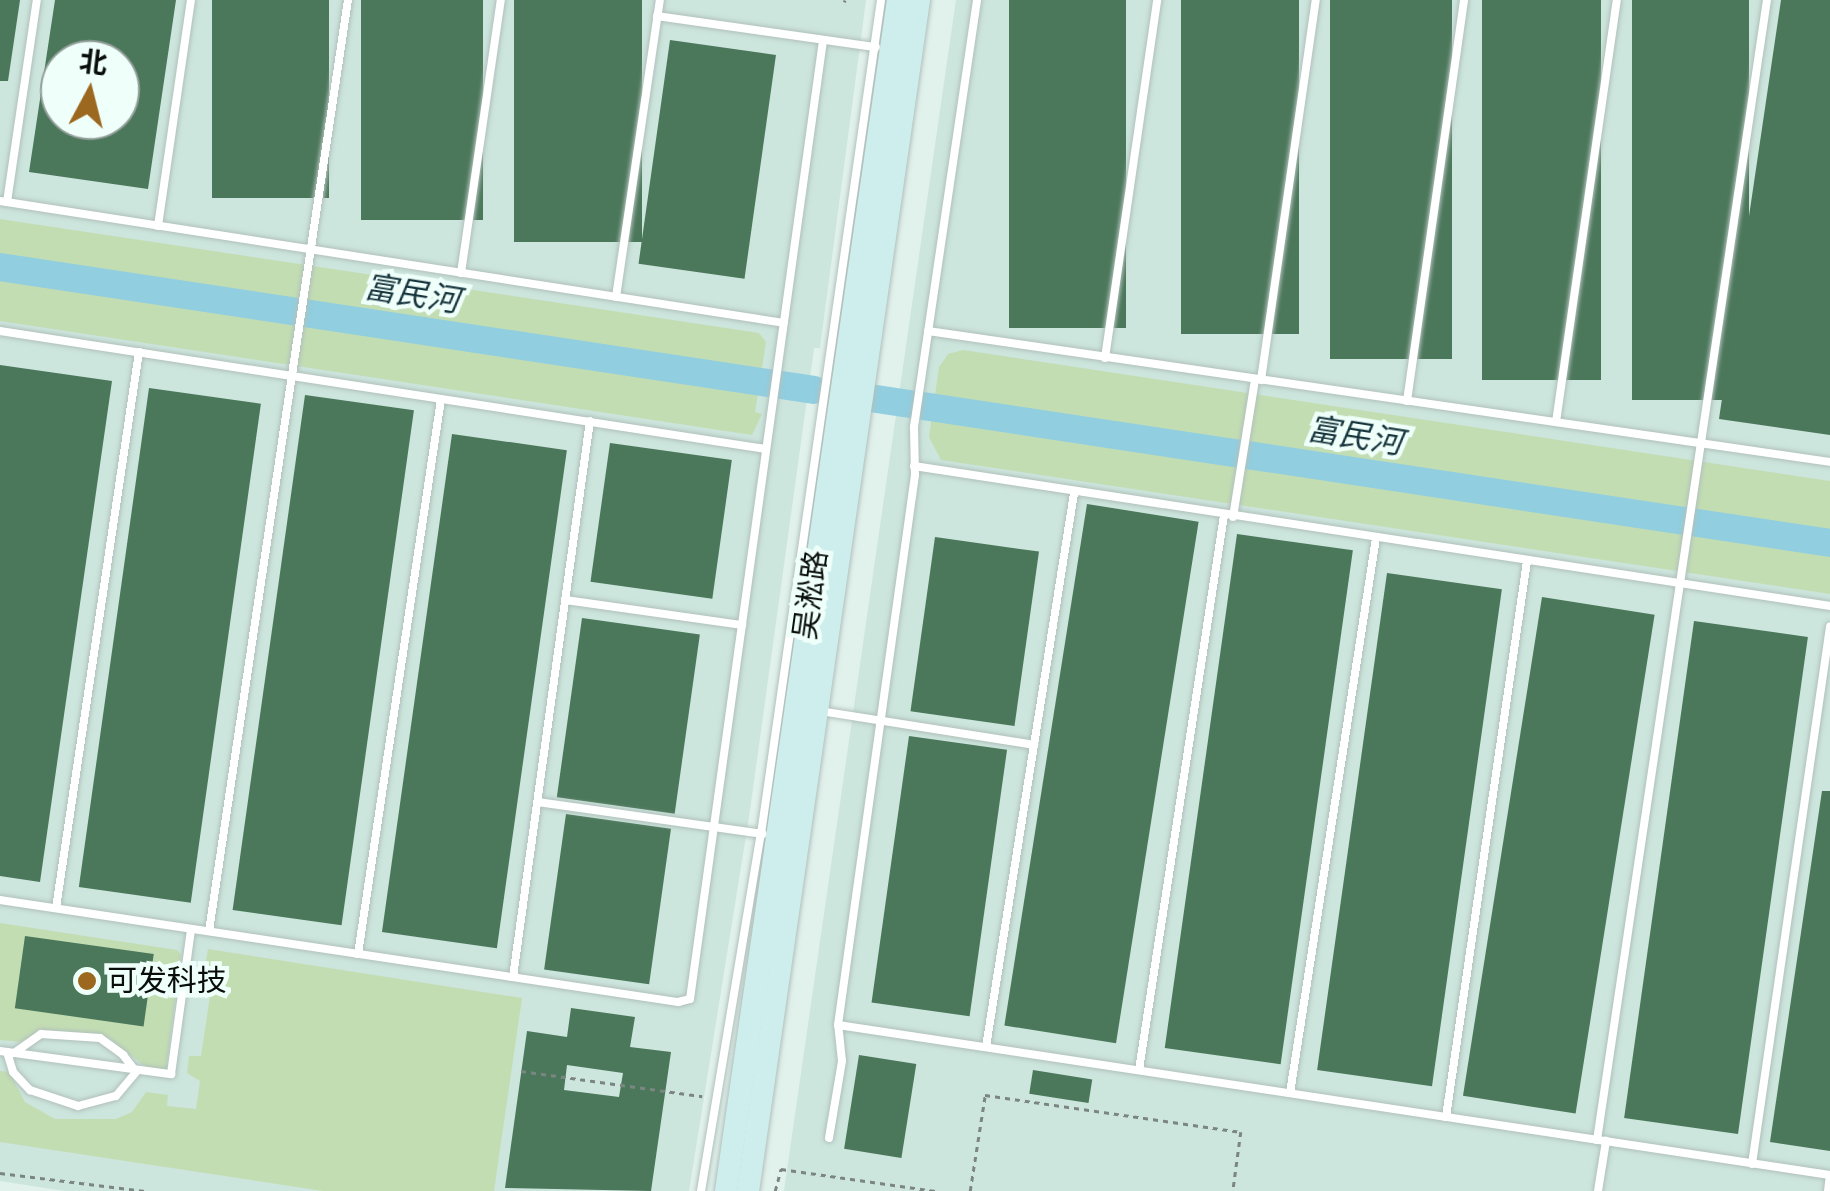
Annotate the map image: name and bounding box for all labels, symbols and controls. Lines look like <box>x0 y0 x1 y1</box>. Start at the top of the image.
north arrow <box>40 40 140 140</box>
text: 北 <box>77 44 109 81</box>
water label: 富民河 <box>362 268 462 320</box>
water label: 富民河 <box>1305 410 1405 462</box>
street label: 吴淞路 <box>787 548 835 642</box>
place label: 可发科技 <box>107 963 227 999</box>
marker: 可发科技 <box>76 970 98 992</box>

